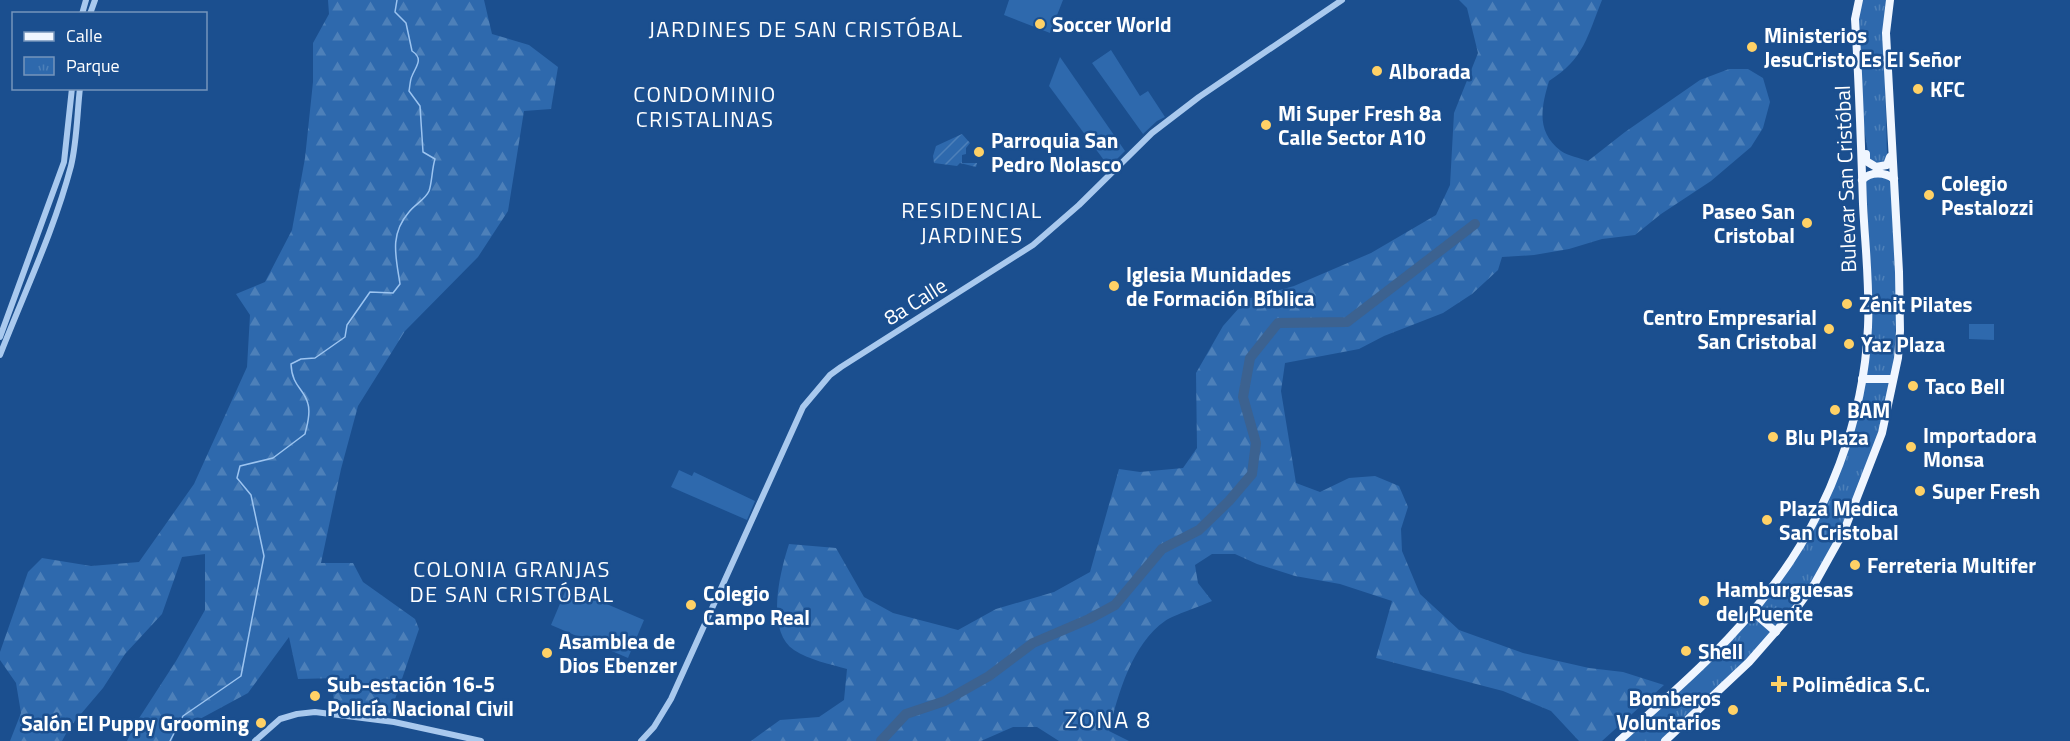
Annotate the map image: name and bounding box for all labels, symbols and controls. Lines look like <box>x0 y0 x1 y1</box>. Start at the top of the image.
place label: Soccer World <box>1052 8 1172 40</box>
legend <box>12 12 207 90</box>
district label: JARDINES DE SAN CRISTÓBAL <box>648 12 964 46</box>
marker: Soccer World <box>1033 17 1047 31</box>
place label: Ministerios JesuCristo Es El Señor <box>1764 19 1961 75</box>
text: Calle <box>66 22 102 49</box>
marker: Ministerios JesuCristo Es El Señor <box>1745 40 1759 54</box>
text: Parque <box>66 52 120 79</box>
place label: Alborada <box>1389 55 1471 87</box>
marker: Alborada <box>1370 64 1384 78</box>
place label: KFC <box>1930 73 1965 105</box>
district label: CONDOMINIO CRISTALINAS <box>633 77 777 136</box>
marker: KFC <box>1911 82 1925 96</box>
street label: Bulevar San Cristóbal <box>1826 85 1864 273</box>
place label: Mi Super Fresh 8a Calle Sector A10 <box>1278 97 1442 153</box>
marker: Mi Super Fresh 8a Calle Sector A10 <box>1259 118 1273 132</box>
place label: Parroquia San Pedro Nolasco <box>991 124 1122 180</box>
marker: Parroquia San Pedro Nolasco <box>972 145 986 159</box>
place label: Colegio Pestalozzi <box>1941 167 2034 223</box>
marker: Colegio Pestalozzi <box>1922 188 1936 202</box>
district label: RESIDENCIAL JARDINES <box>901 193 1043 252</box>
place label: Paseo San Cristobal <box>1702 195 1795 251</box>
marker: Paseo San Cristobal <box>1800 216 1814 230</box>
place label: Iglesia Munidades de Formación Bíblica <box>1126 258 1315 314</box>
street label: 8a Calle <box>877 269 953 333</box>
marker: Iglesia Munidades de Formación Bíblica <box>1107 279 1121 293</box>
place label: Zénit Pilates <box>1859 288 1973 320</box>
marker: Zénit Pilates <box>1840 297 1854 311</box>
place label: Centro Empresarial San Cristobal <box>1643 301 1817 357</box>
marker: Centro Empresarial San Cristobal <box>1822 322 1836 336</box>
place label: Yaz Plaza <box>1861 328 1946 360</box>
marker: Yaz Plaza <box>1842 337 1856 351</box>
place label: Taco Bell <box>1925 370 2005 402</box>
marker: Taco Bell <box>1906 379 1920 393</box>
place label: BAM <box>1847 394 1890 426</box>
marker: BAM <box>1828 403 1842 417</box>
place label: Importadora Monsa <box>1923 419 2037 475</box>
place label: Blu Plaza <box>1785 421 1869 453</box>
marker: Blu Plaza <box>1766 430 1780 444</box>
marker: Importadora Monsa <box>1904 440 1918 454</box>
place label: Super Fresh <box>1932 475 2040 507</box>
marker: Super Fresh <box>1913 484 1927 498</box>
place label: Plaza Medica San Cristobal <box>1779 492 1899 548</box>
marker: Plaza Medica San Cristobal <box>1760 513 1774 527</box>
place label: Ferreteria Multifer <box>1867 549 2036 581</box>
district label: COLONIA GRANJAS DE SAN CRISTÓBAL <box>409 552 615 611</box>
marker: Ferreteria Multifer <box>1848 558 1862 572</box>
place label: Hamburguesas del Puente <box>1716 573 1854 629</box>
place label: Colegio Campo Real <box>703 577 810 633</box>
marker: Hamburguesas del Puente <box>1697 594 1711 608</box>
marker: Colegio Campo Real <box>684 598 698 612</box>
place label: Asamblea de Dios Ebenzer <box>559 625 677 681</box>
place label: Shell <box>1698 635 1743 667</box>
marker: Shell <box>1679 644 1693 658</box>
marker: Asamblea de Dios Ebenzer <box>540 646 554 660</box>
place label: Sub-estación 16-5 Policía Nacional Civil <box>327 668 514 724</box>
place label: Polimédica S.C. <box>1792 668 1930 700</box>
marker: Polimédica S.C. <box>1770 675 1788 693</box>
place label: Bomberos Voluntarios <box>1616 682 1721 738</box>
marker: Sub-estación 16-5 Policía Nacional Civil <box>308 689 322 703</box>
district label: ZONA 8 <box>1065 701 1151 737</box>
marker: Bomberos Voluntarios <box>1726 703 1740 717</box>
place label: Salón El Puppy Grooming <box>21 707 249 739</box>
marker: Salón El Puppy Grooming <box>254 716 268 730</box>

